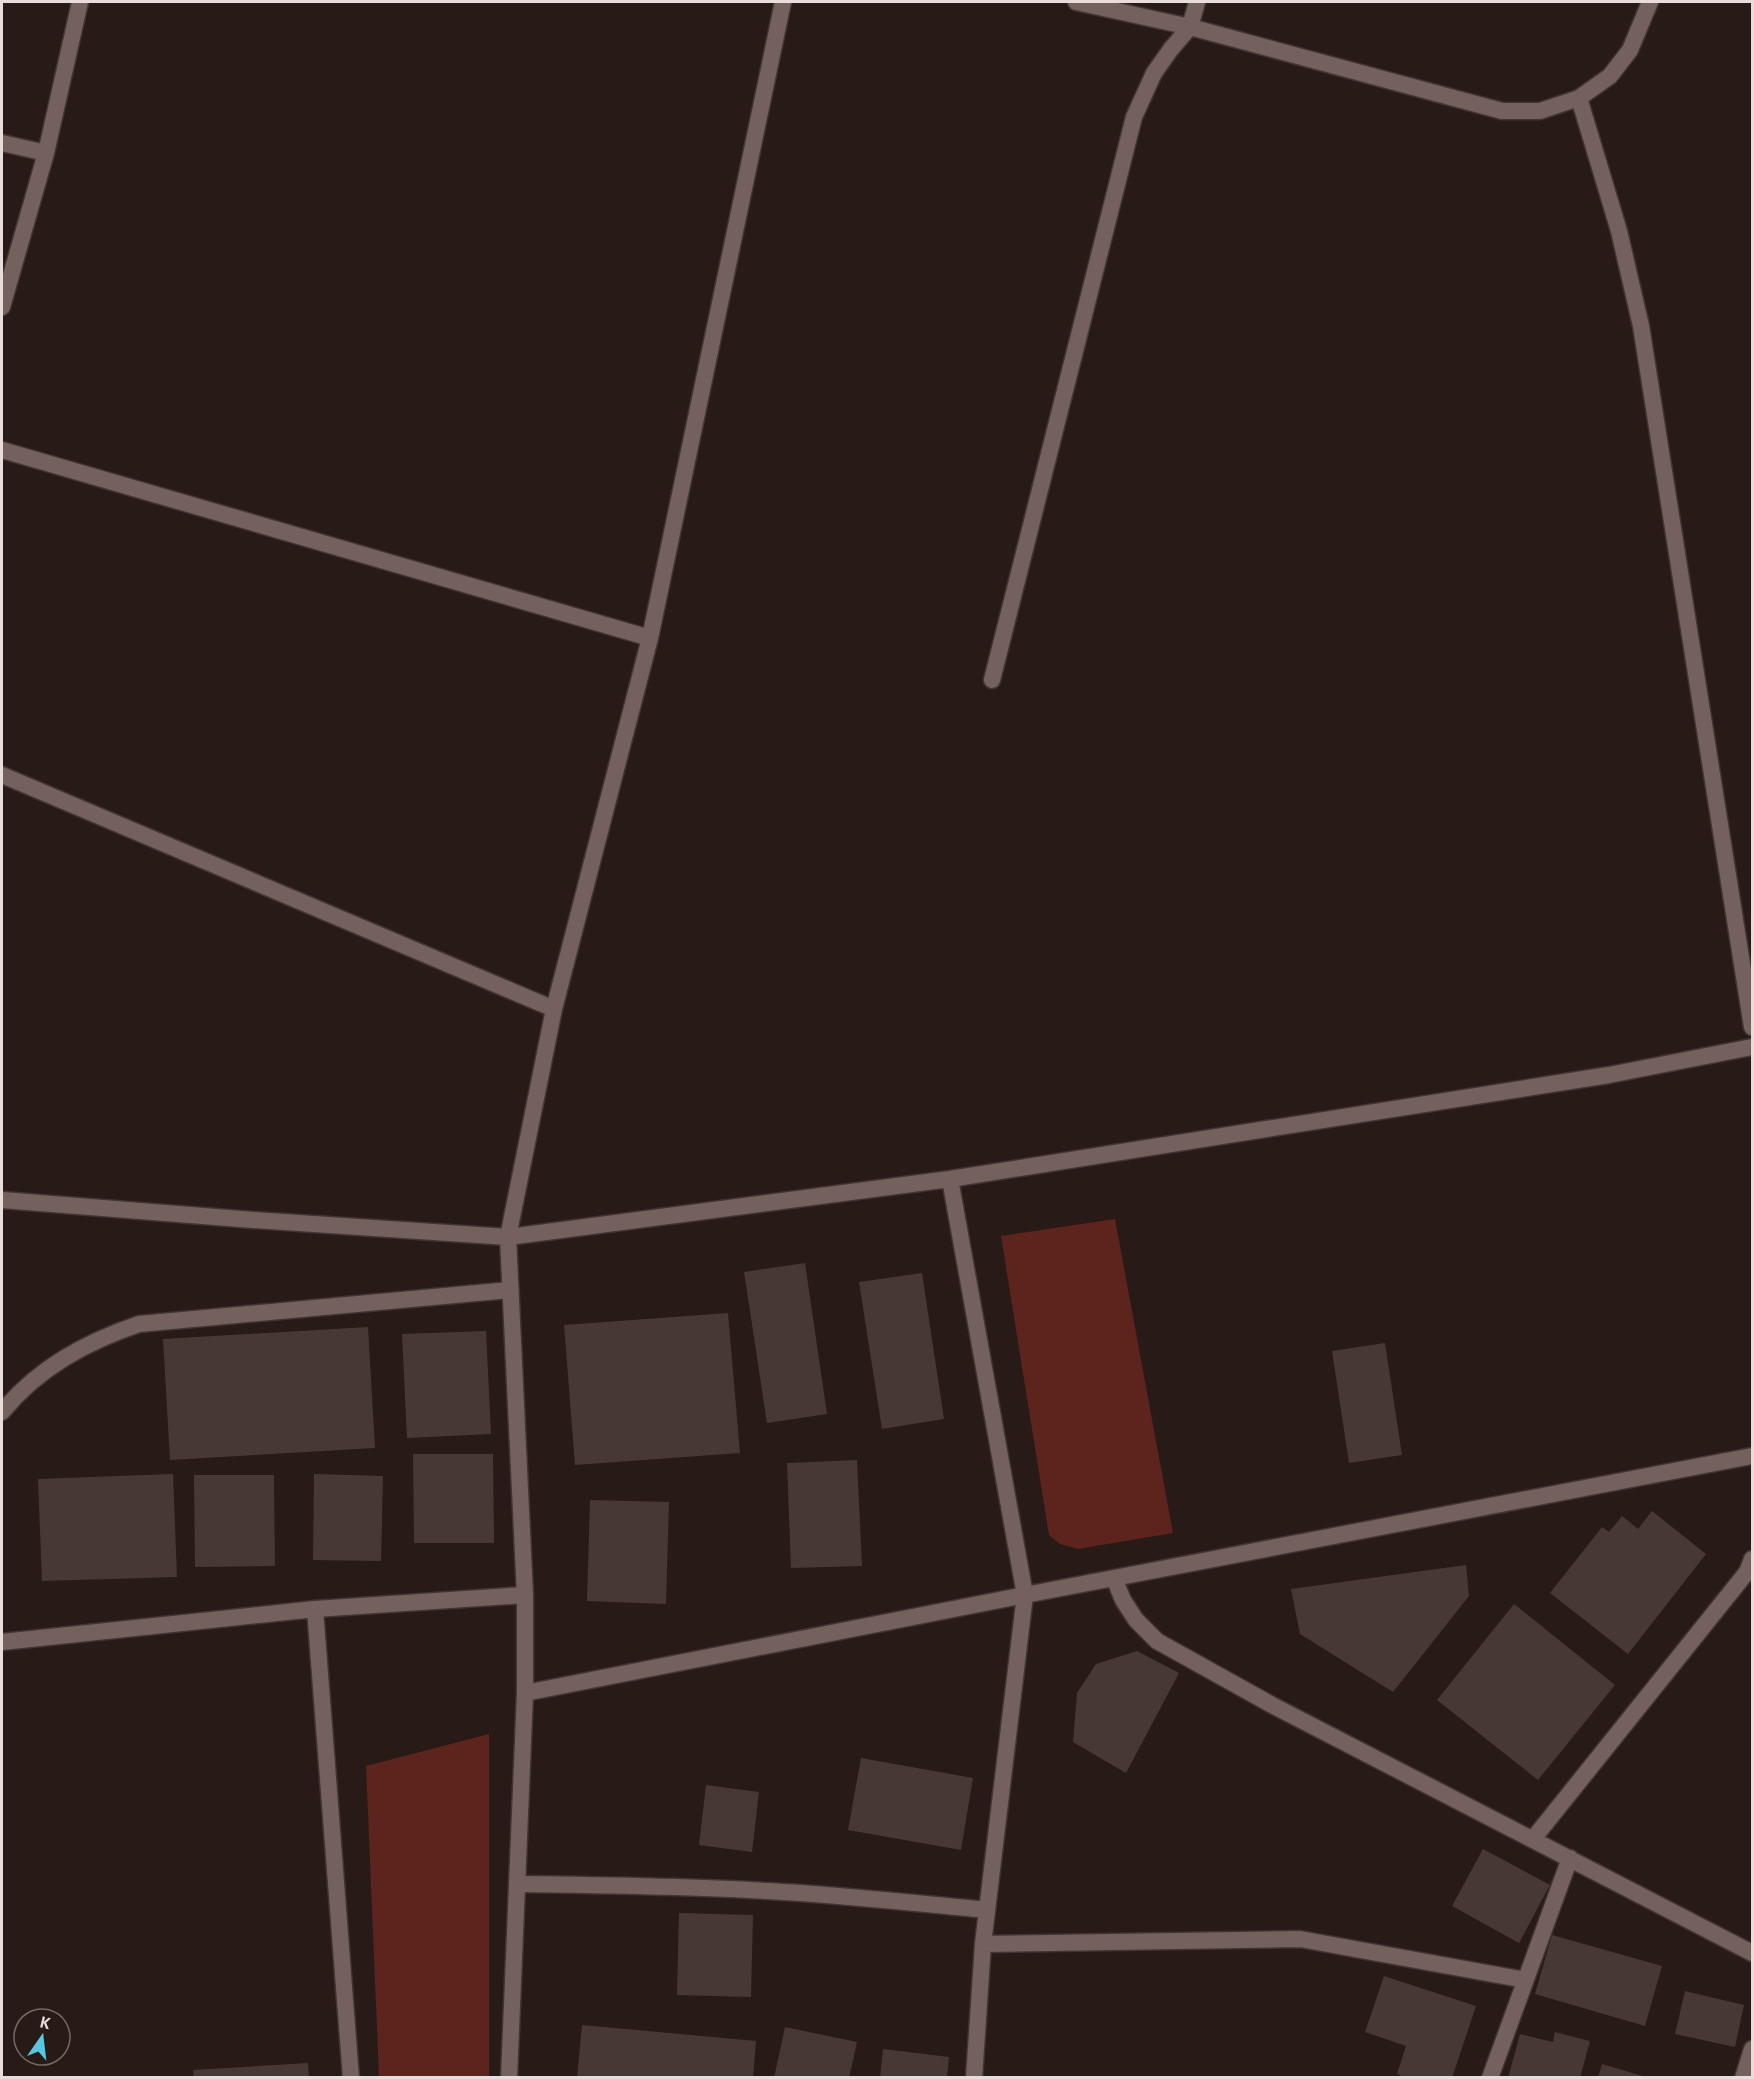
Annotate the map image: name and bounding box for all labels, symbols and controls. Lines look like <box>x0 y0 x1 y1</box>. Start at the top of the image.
north arrow <box>12 2007 72 2067</box>
text: K <box>38 2012 53 2033</box>

